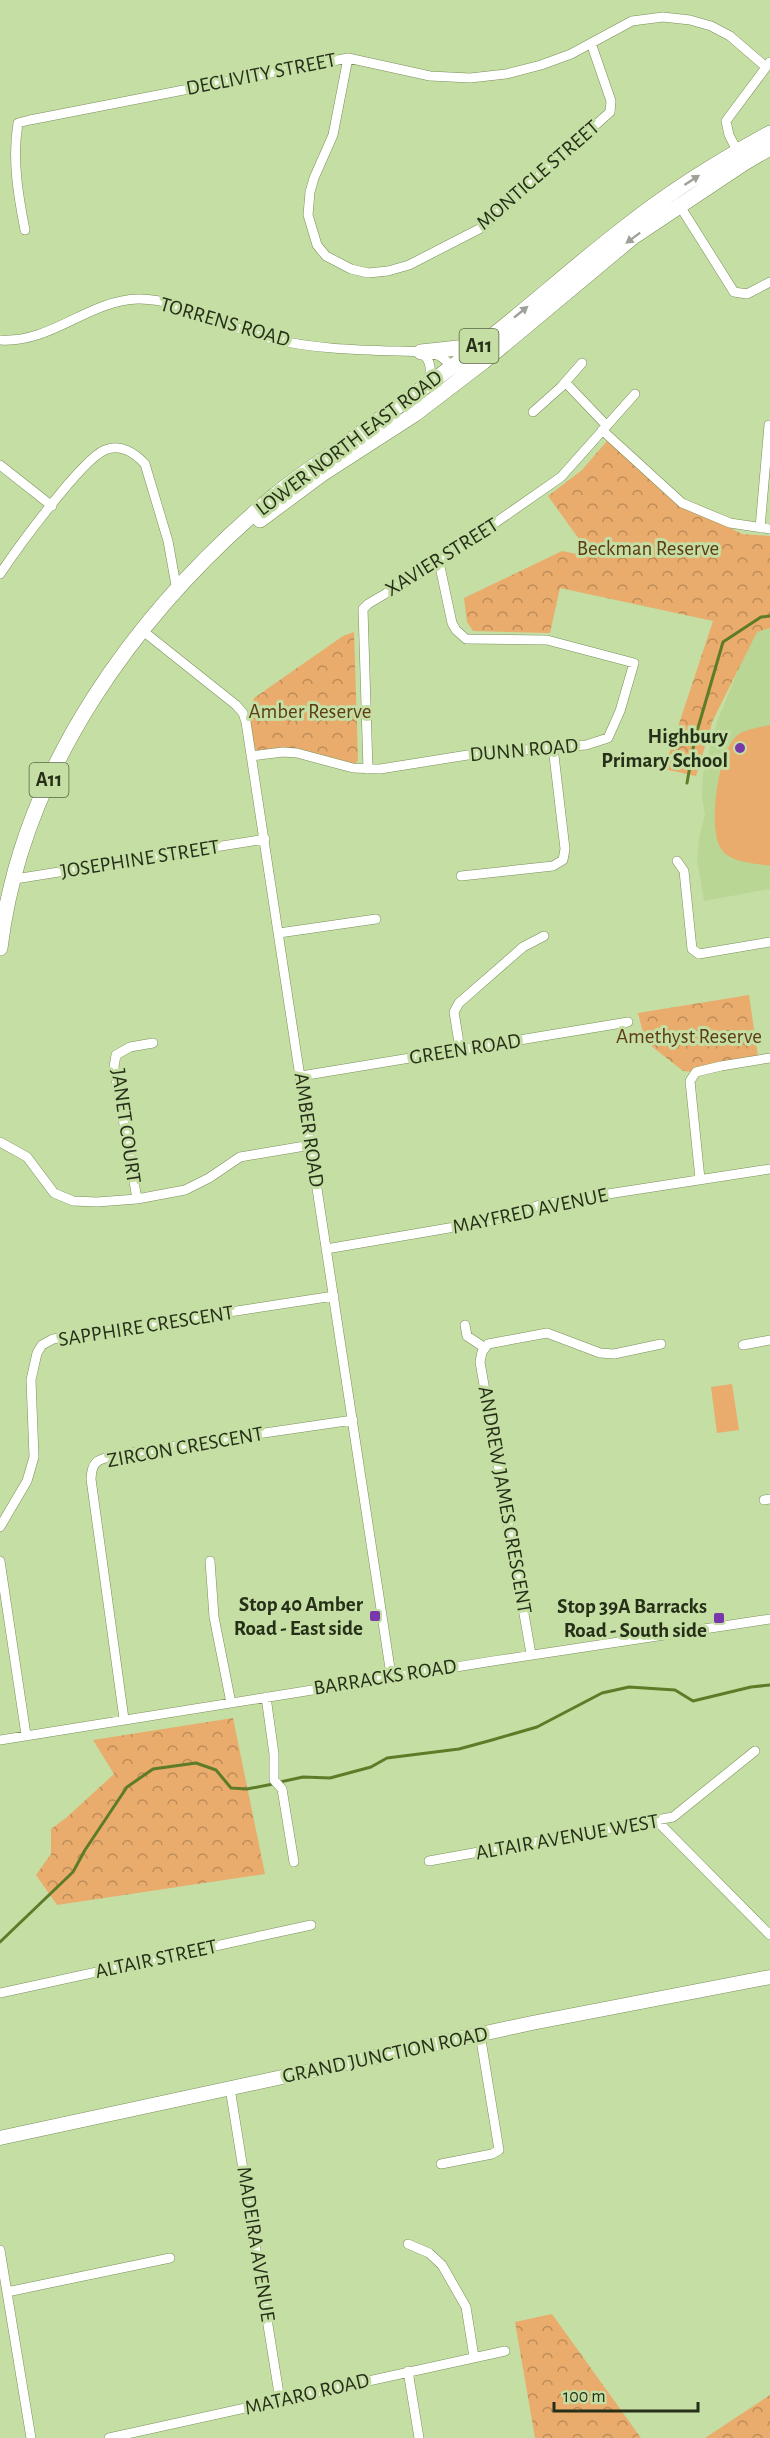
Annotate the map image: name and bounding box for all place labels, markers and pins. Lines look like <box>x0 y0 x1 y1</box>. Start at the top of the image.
place label: Highbury Primary School <box>601 726 729 771</box>
marker: Highbury Primary School <box>733 741 747 755</box>
place label: Stop 40 Amber Road - East side <box>234 1594 364 1639</box>
place label: Stop 39A Barracks Road - South side <box>557 1596 707 1641</box>
marker: Stop 40 Amber Road - East side <box>368 1609 382 1623</box>
marker: Stop 39A Barracks Road - South side <box>712 1611 726 1625</box>

